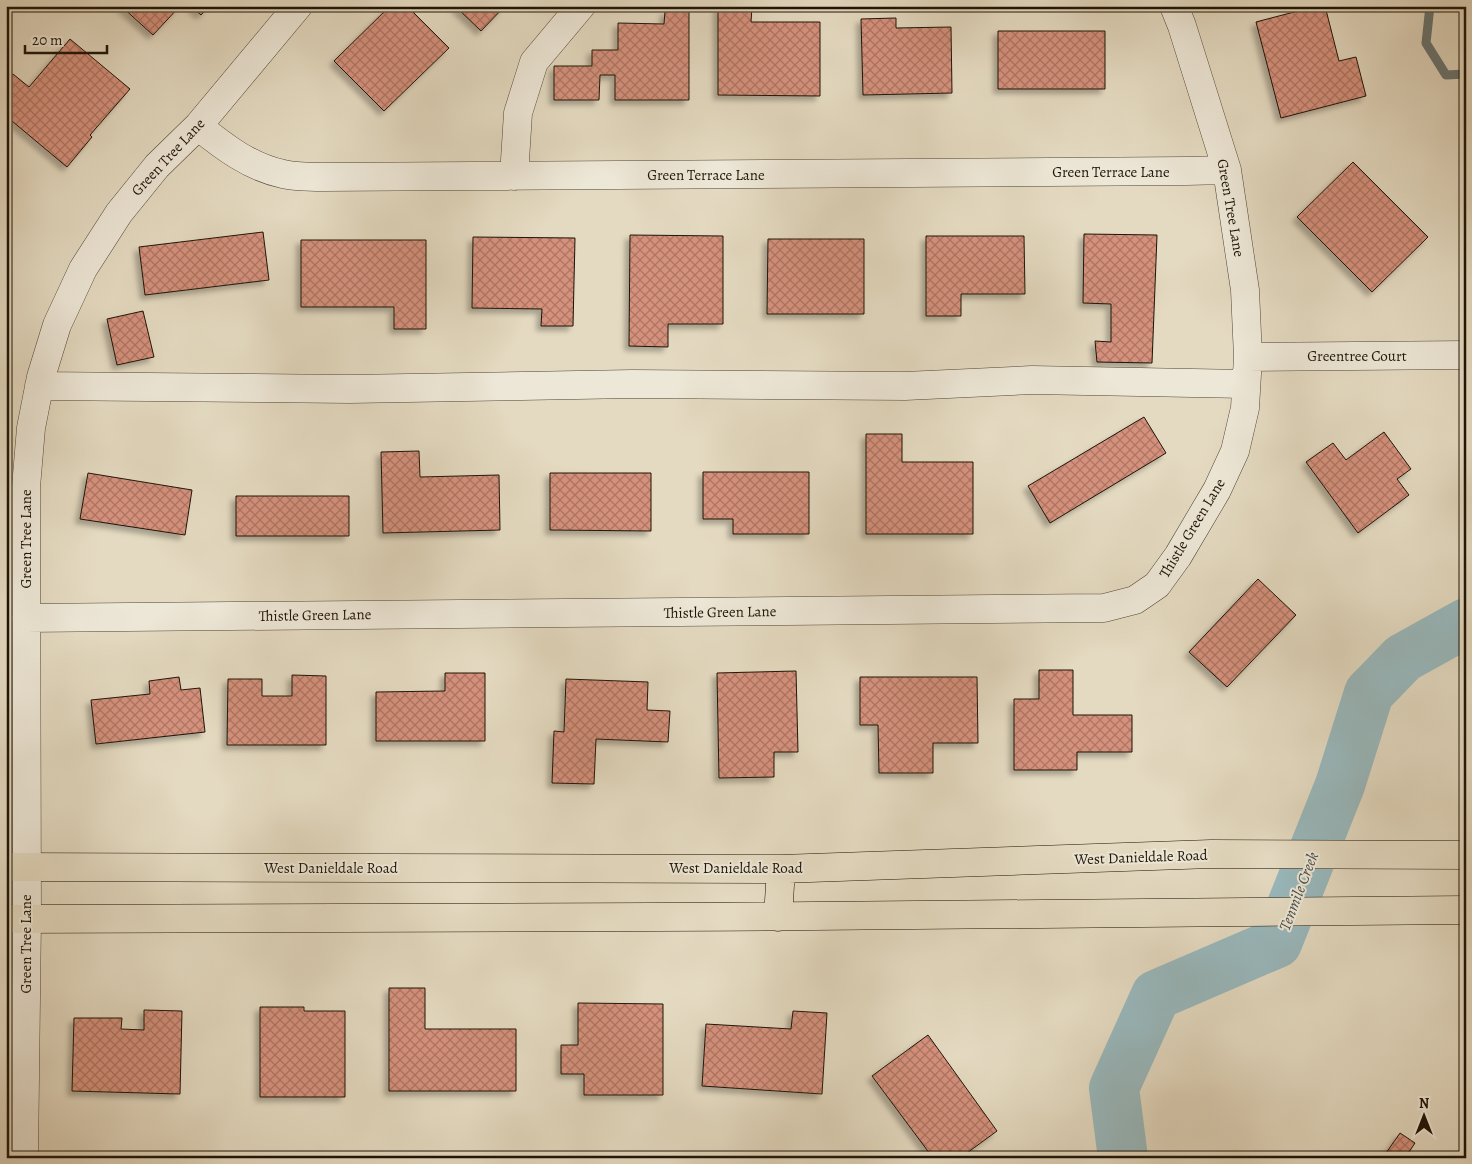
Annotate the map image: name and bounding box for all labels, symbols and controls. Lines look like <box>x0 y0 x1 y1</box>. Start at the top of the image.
scale bar <box>25 22 108 54</box>
text: 20 m <box>32 30 63 50</box>
street label: Green Tree Lane <box>127 114 209 200</box>
street label: Green Tree Lane <box>1213 157 1250 259</box>
street label: Green Terrace Lane <box>1052 162 1170 182</box>
street label: Green Terrace Lane <box>647 165 765 185</box>
street label: Greentree Court <box>1307 346 1407 366</box>
street label: Thistle Green Lane <box>1154 474 1230 582</box>
street label: Green Tree Lane <box>16 489 36 589</box>
street label: Thistle Green Lane <box>663 601 777 623</box>
street label: Thistle Green Lane <box>258 604 372 626</box>
street label: West Danieldale Road <box>1073 845 1209 869</box>
water label: Tenmile Creek <box>1274 849 1324 934</box>
street label: West Danieldale Road <box>263 858 399 878</box>
street label: West Danieldale Road <box>668 858 804 878</box>
street label: Green Tree Lane <box>16 894 36 994</box>
north arrow <box>1400 1092 1450 1142</box>
text: N <box>1419 1094 1429 1113</box>

